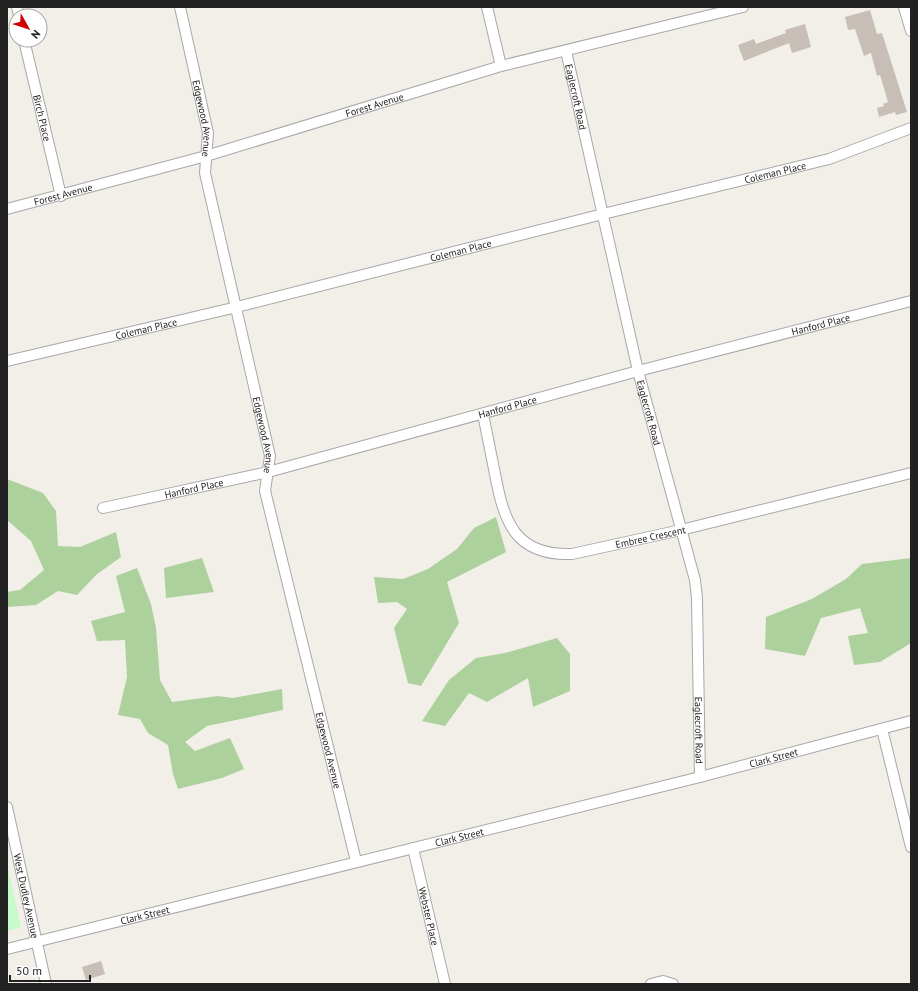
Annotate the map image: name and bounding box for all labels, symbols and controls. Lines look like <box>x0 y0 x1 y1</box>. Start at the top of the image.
north arrow <box>8 8 48 48</box>
text: N <box>28 27 43 42</box>
street label: Eaglecroft Road <box>563 63 590 131</box>
street label: Edgewood Avenue <box>190 79 215 157</box>
street label: Forest Avenue <box>344 90 405 120</box>
street label: Birch Place <box>31 93 54 142</box>
street label: Coleman Place <box>743 158 807 186</box>
street label: Forest Avenue <box>32 180 94 208</box>
street label: Coleman Place <box>429 236 493 264</box>
street label: Hanford Place <box>790 310 851 338</box>
street label: Coleman Place <box>114 315 178 342</box>
street label: Eaglecroft Road <box>634 378 664 447</box>
street label: Hanford Place <box>477 392 538 421</box>
street label: Edgewood Avenue <box>250 395 277 474</box>
street label: Hanford Place <box>163 475 225 501</box>
street label: Embree Crescent <box>614 522 687 551</box>
street label: Eaglecroft Road <box>692 697 706 764</box>
street label: Edgewood Avenue <box>313 711 344 790</box>
street label: Clark Street <box>748 745 800 770</box>
street label: Clark Street <box>434 824 486 849</box>
street label: West Dudley Avenue <box>11 852 42 939</box>
street label: Webster Place <box>416 885 442 947</box>
street label: Clark Street <box>119 902 171 927</box>
scale bar <box>10 957 90 983</box>
text: 50 m <box>16 963 42 978</box>

